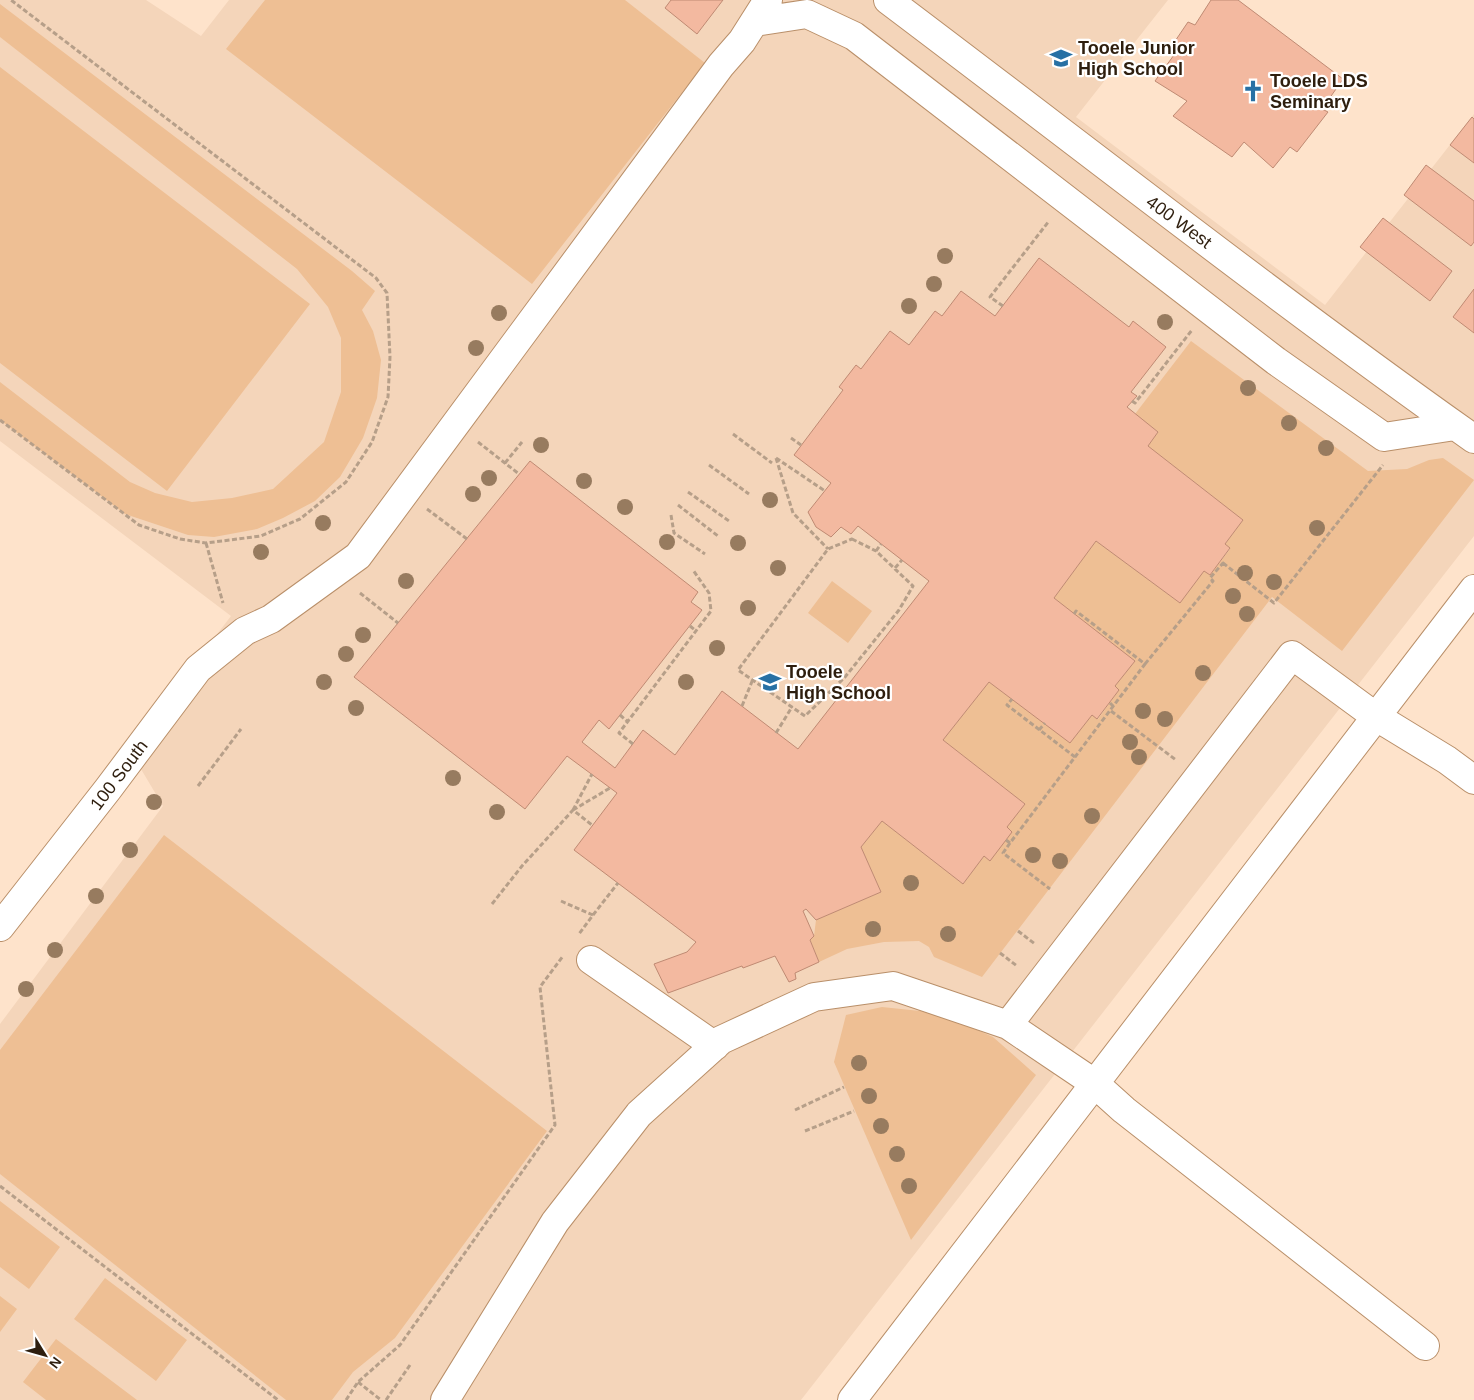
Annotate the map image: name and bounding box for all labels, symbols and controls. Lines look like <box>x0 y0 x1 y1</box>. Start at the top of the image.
place label: Tooele Junior High School <box>1078 38 1195 79</box>
school or university icon: Tooele Junior High School <box>1048 45 1074 71</box>
place label: Tooele LDS Seminary <box>1270 71 1368 112</box>
church icon: Tooele LDS Seminary <box>1240 78 1266 104</box>
street label: 400 West <box>1142 192 1216 252</box>
place label: Tooele High School <box>786 662 891 703</box>
school or university icon: Tooele High School <box>757 669 783 695</box>
street label: 100 South <box>86 736 152 814</box>
north arrow <box>20 1330 70 1380</box>
text: N <box>46 1354 65 1372</box>

